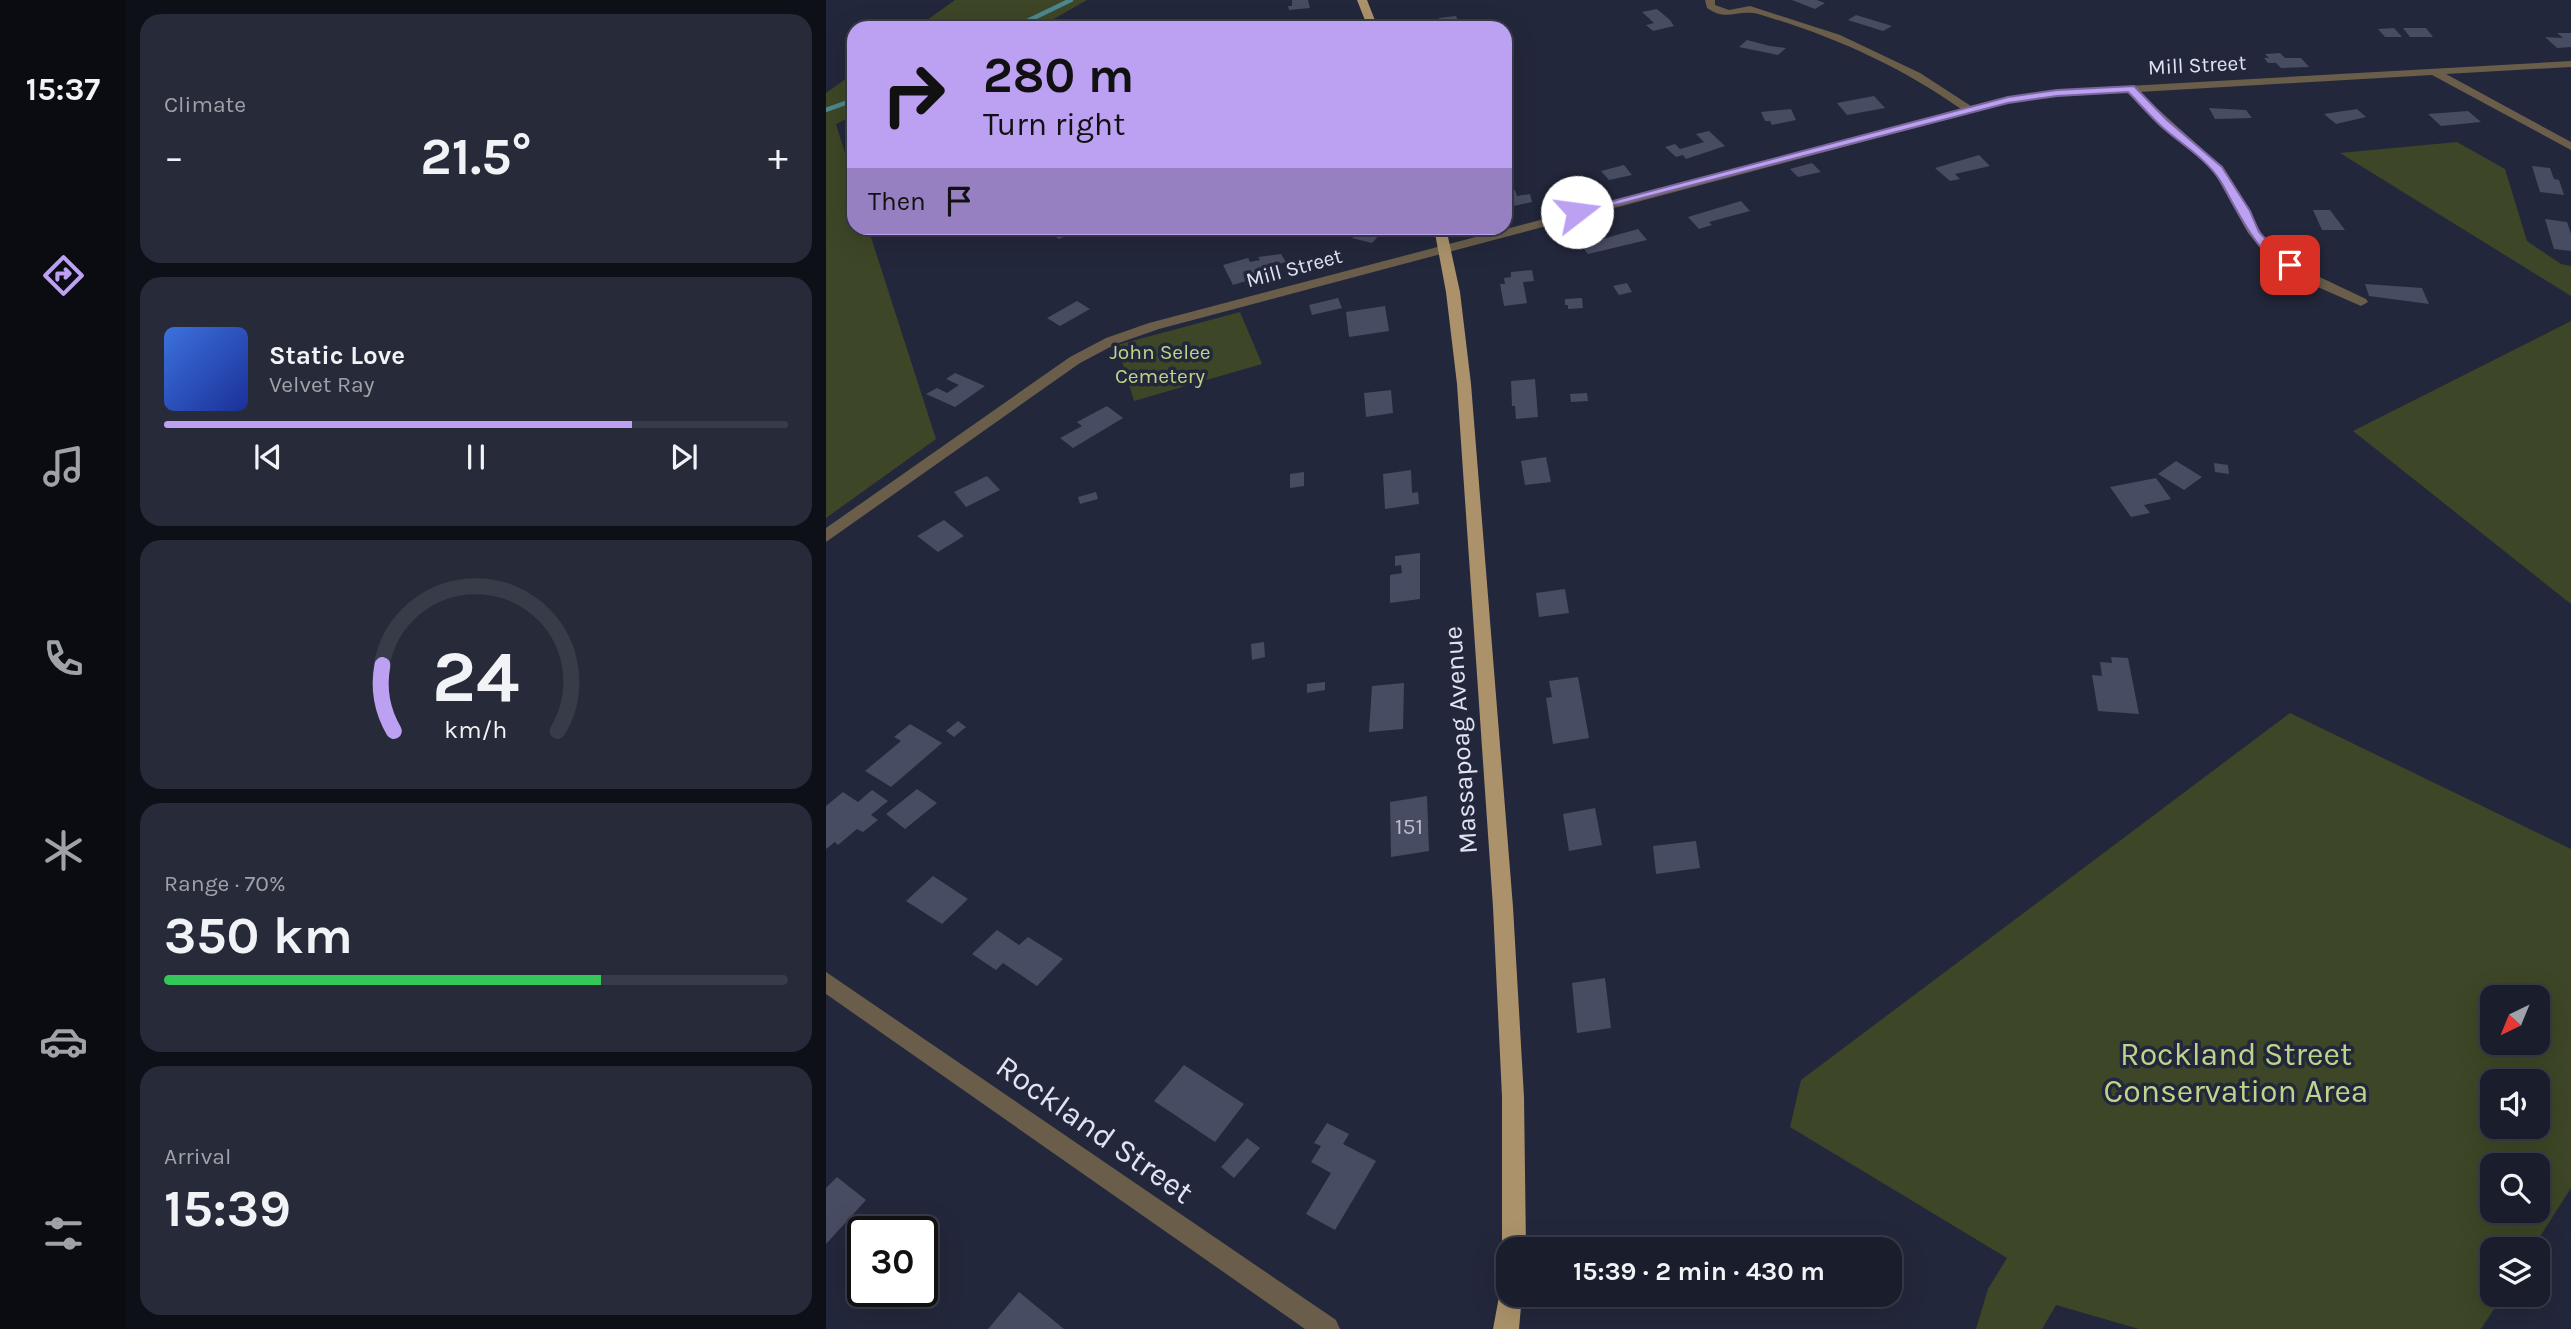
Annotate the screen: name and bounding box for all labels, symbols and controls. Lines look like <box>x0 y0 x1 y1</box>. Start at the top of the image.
text: 280 m <box>983 47 1134 104</box>
icon: right <box>868 49 959 140</box>
street label: Mill Street <box>2147 50 2247 80</box>
text: 15:37 <box>26 71 100 108</box>
text: Climate <box>164 91 246 118</box>
text: Turn right <box>983 106 1125 143</box>
text: 21.5° <box>420 126 532 187</box>
text: − <box>164 135 184 180</box>
text: + <box>768 135 788 180</box>
position arrow <box>1540 175 1614 249</box>
icon: arrive <box>940 182 978 220</box>
text: Then <box>868 186 926 217</box>
pin <box>2260 235 2320 295</box>
street label: Mill Street <box>1243 244 1345 292</box>
icon: arrive <box>2271 246 2309 284</box>
icon: directions <box>39 251 88 300</box>
text: Static Love <box>269 340 405 371</box>
park label: John Selee Cemetery <box>1109 340 1211 388</box>
text: Velvet Ray <box>269 371 374 398</box>
icon: previous <box>249 438 287 476</box>
icon: pause <box>457 438 495 476</box>
icon: next <box>665 438 703 476</box>
icon: music <box>39 442 88 491</box>
street label: Massapoag Avenue <box>1437 625 1484 855</box>
icon: phone <box>39 634 88 683</box>
text: 24 <box>432 634 520 719</box>
text: km/h <box>444 714 508 743</box>
house number: 151 <box>1395 813 1423 840</box>
icon: climate <box>39 826 88 875</box>
text: Range · 70% <box>164 870 286 897</box>
text: 350 km <box>164 905 353 966</box>
north arrow <box>2480 985 2550 1055</box>
map controls <box>2480 985 2550 1307</box>
icon: car <box>39 1017 88 1066</box>
park label: Rockland Street Conservation Area <box>2104 1036 2368 1110</box>
street label: Rockland Street <box>989 1048 1200 1211</box>
button: sound <box>2480 1069 2550 1139</box>
text: Arrival <box>164 1143 231 1170</box>
button: search <box>2480 1153 2550 1223</box>
text: 15:39 <box>164 1178 291 1239</box>
icon: filters <box>39 1209 88 1258</box>
speed limit sign: 30 <box>847 1216 938 1307</box>
button: layers <box>2480 1237 2550 1307</box>
text: 15:39 · 2 min · 430 m <box>1573 1256 1825 1287</box>

